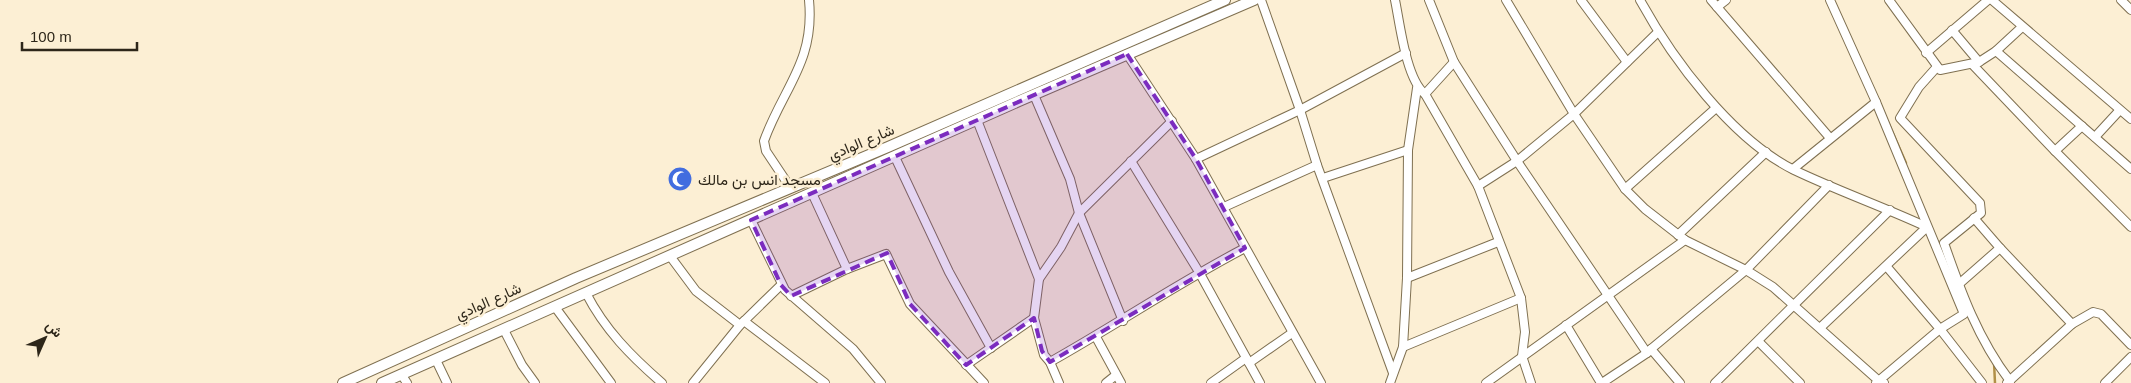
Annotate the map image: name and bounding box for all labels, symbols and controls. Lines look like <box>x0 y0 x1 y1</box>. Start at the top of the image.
scale bar <box>22 20 138 52</box>
text: 100 m <box>30 28 72 45</box>
street label: شارع الوادي <box>825 120 899 168</box>
mosque icon: مسجد انس بن مالك <box>667 166 693 192</box>
place label: مسجد انس بن مالك <box>698 171 821 190</box>
street label: شارع الوادي <box>453 279 526 328</box>
north arrow <box>20 313 70 363</box>
text: ش <box>42 317 66 341</box>

